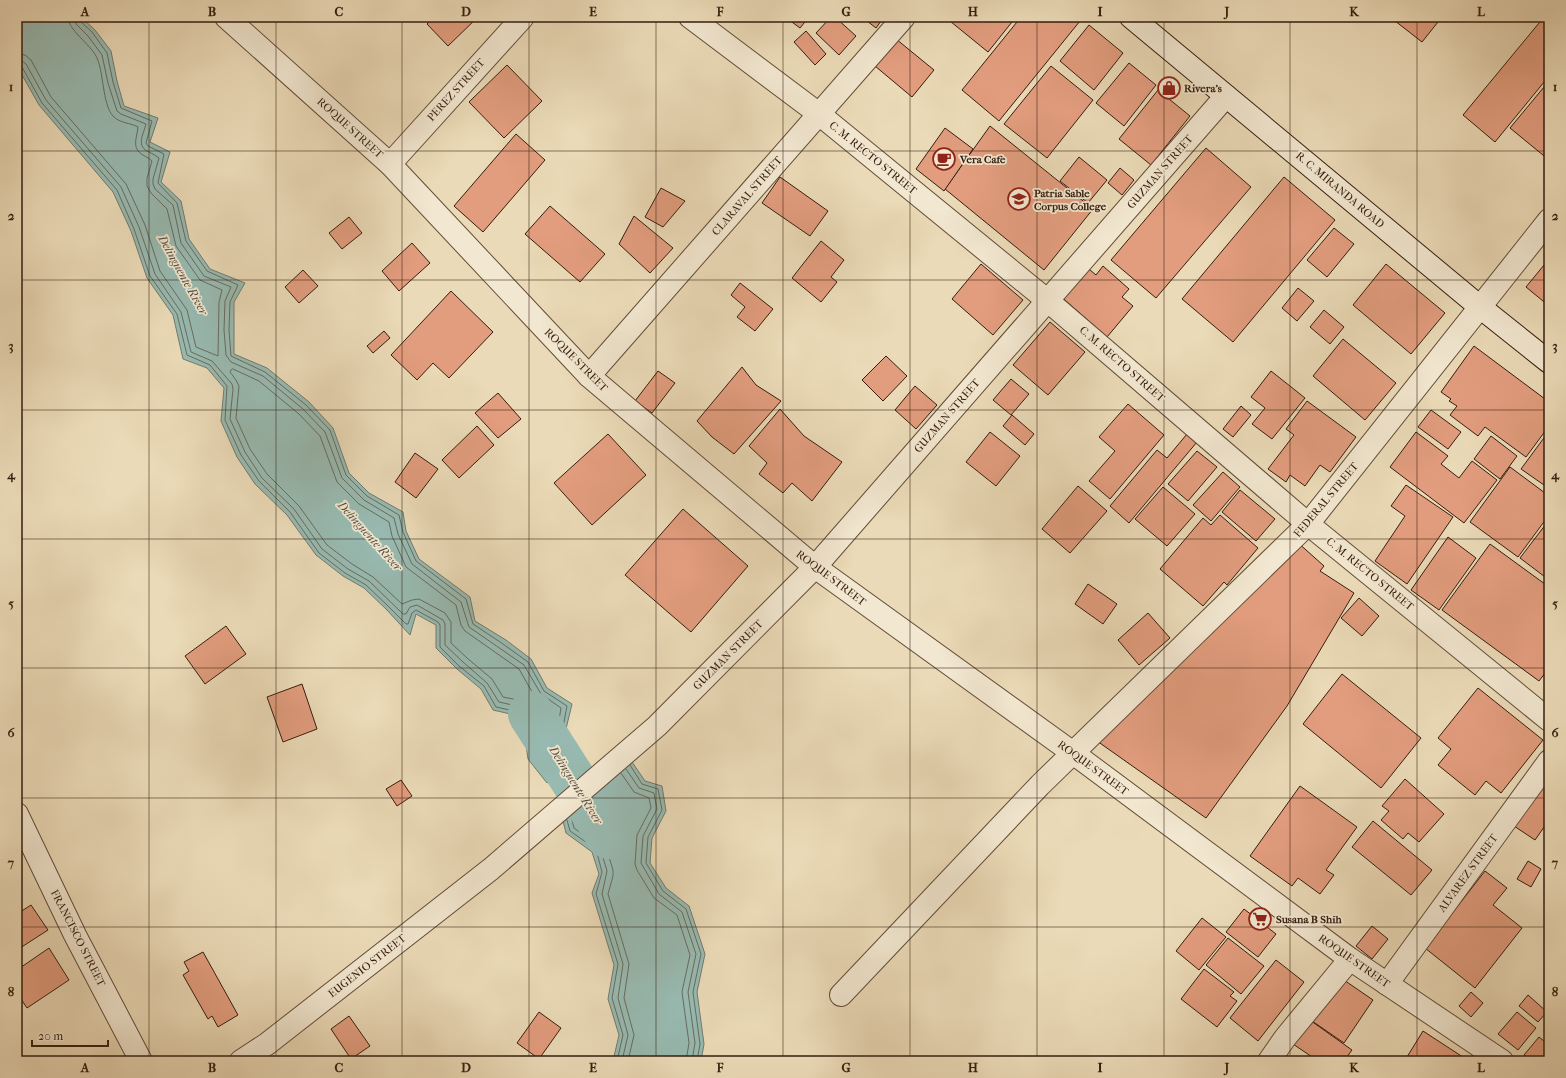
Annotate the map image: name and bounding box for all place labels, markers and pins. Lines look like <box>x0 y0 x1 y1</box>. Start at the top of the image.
shop icon: Rivera's <box>1156 75 1182 101</box>
place label: Rivera's <box>1184 82 1222 95</box>
cafe icon: Vera Cafe <box>931 146 957 172</box>
place label: Vera Cafe <box>959 153 1006 166</box>
school or university icon: Patria Sable Corpus College <box>1006 186 1032 212</box>
place label: Patria Sable Corpus College <box>1034 187 1107 213</box>
supermarket icon: Susana B Shih <box>1247 906 1273 932</box>
place label: Susana B Shih <box>1276 913 1342 926</box>

